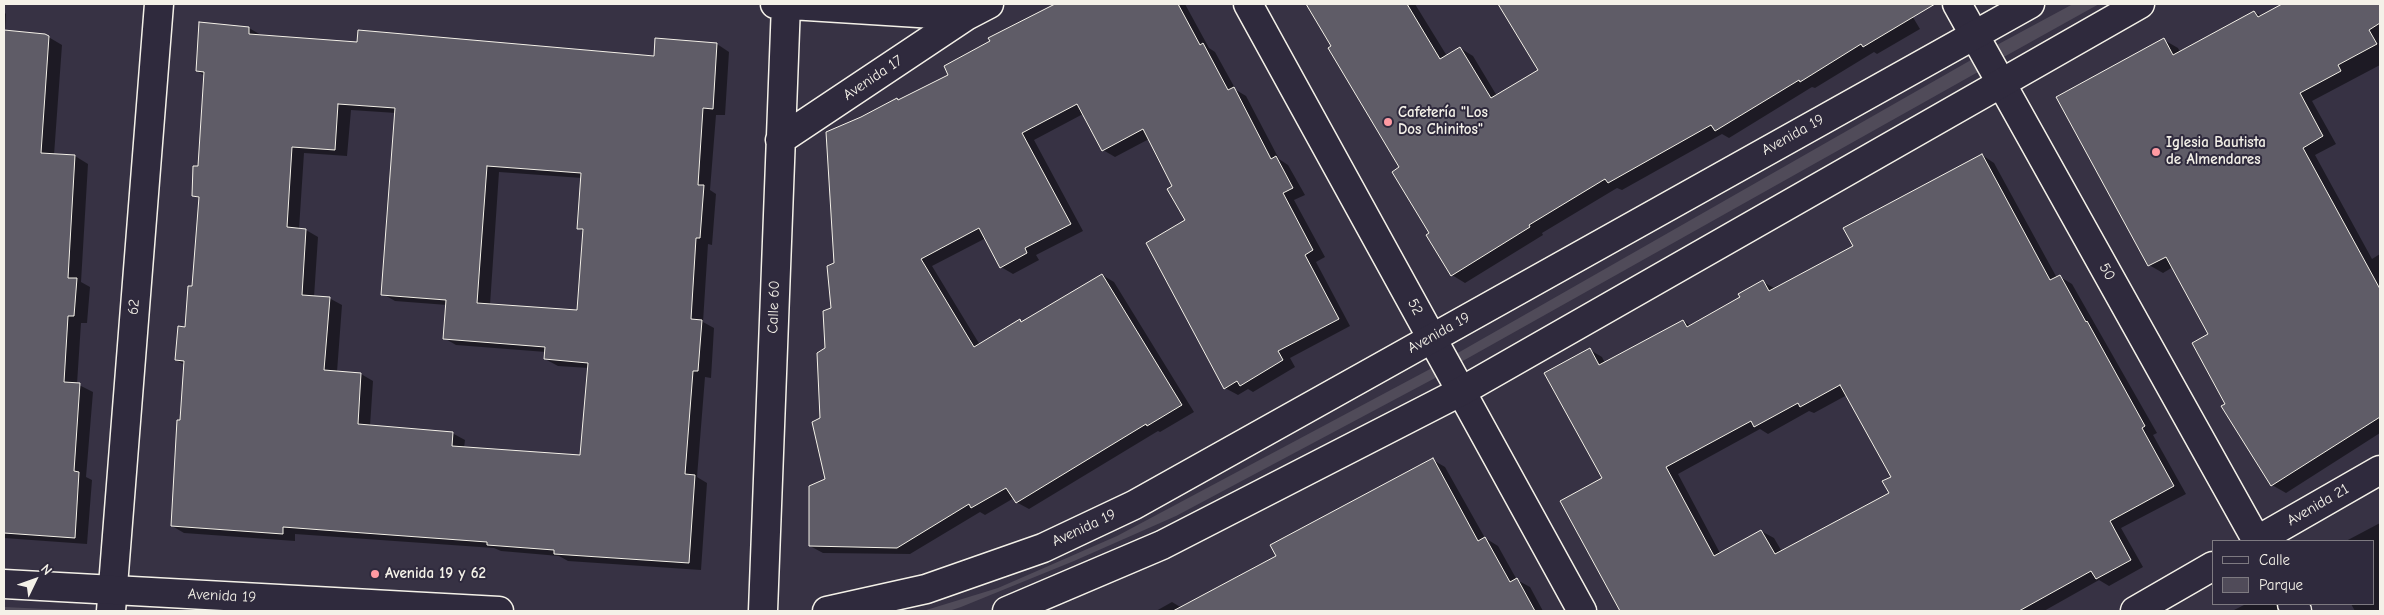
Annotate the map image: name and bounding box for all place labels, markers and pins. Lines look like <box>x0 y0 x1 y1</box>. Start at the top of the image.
place label: Cafetería "Los Dos Chinitos" <box>1398 104 1488 139</box>
marker: Cafetería "Los Dos Chinitos" <box>1382 116 1394 128</box>
place label: Iglesia Bautista de Almendares <box>2166 134 2266 169</box>
marker: Iglesia Bautista de Almendares <box>2150 146 2162 158</box>
place label: Avenida 19 y 62 <box>385 565 486 583</box>
marker: Avenida 19 y 62 <box>369 568 381 580</box>

